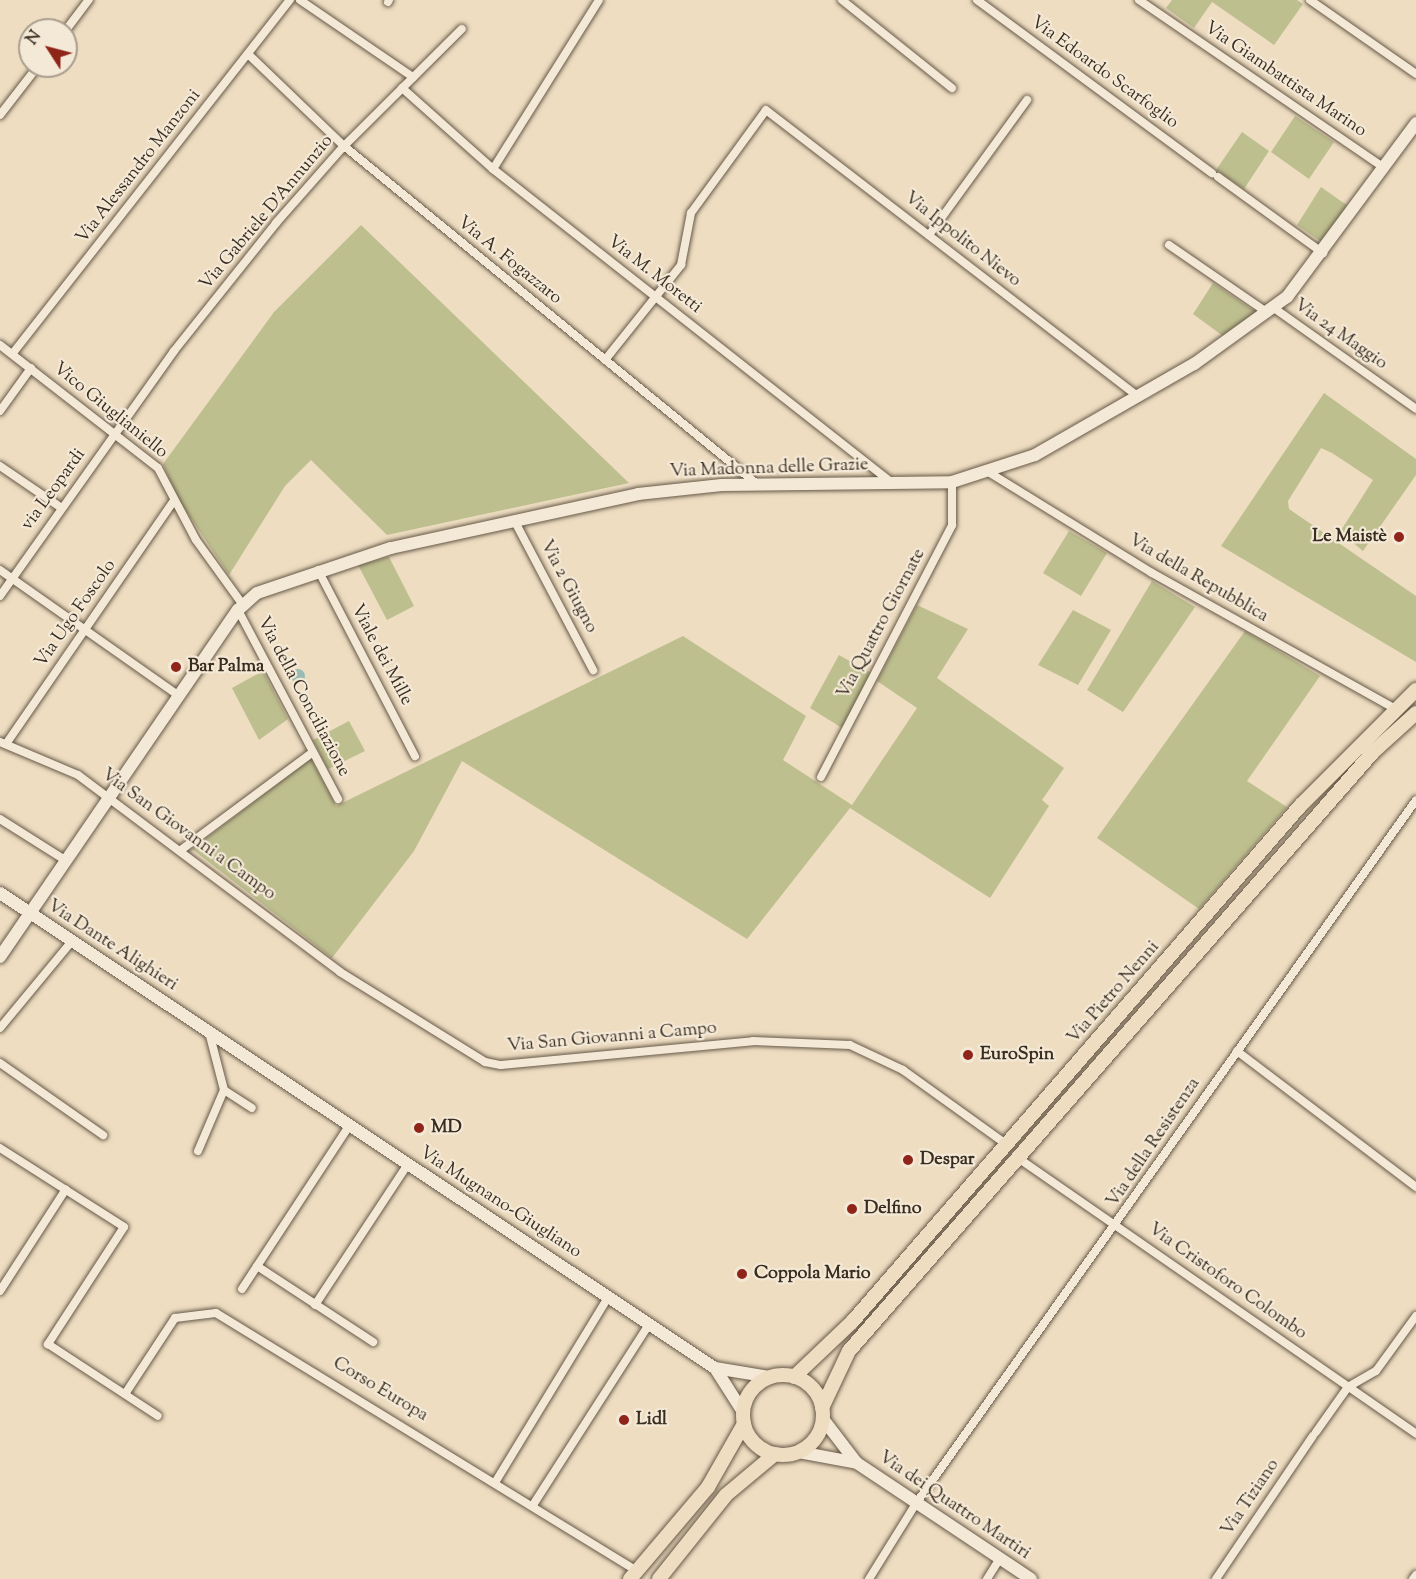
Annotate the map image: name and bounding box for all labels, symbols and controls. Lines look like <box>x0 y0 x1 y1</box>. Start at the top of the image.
street label: Via Edoardo Scarfoglio <box>1026 12 1182 134</box>
north arrow <box>18 18 78 78</box>
street label: Via Giambattista Marino <box>1200 18 1370 142</box>
text: N <box>22 26 48 50</box>
street label: Via Alessandro Manzoni <box>72 86 206 248</box>
street label: Via Gabriele D'Annunzio <box>196 131 338 295</box>
street label: Via Ippolito Nievo <box>899 188 1025 292</box>
street label: Via A. Fogazzaro <box>452 212 566 310</box>
street label: Via M. Moretti <box>602 231 706 319</box>
street label: Via 24 Maggio <box>1289 295 1391 375</box>
street label: Vico Giuglianiello <box>48 358 172 464</box>
street label: via Leopardi <box>17 445 91 535</box>
street label: Via Madonna delle Grazie <box>669 455 869 483</box>
place label: Le Maistè <box>1312 526 1387 548</box>
street label: Via della Repubblica <box>1124 530 1272 628</box>
marker: Le Maistè <box>1392 530 1406 544</box>
street label: Via 2 Giugno <box>534 537 602 637</box>
street label: Via Quattro Giornate <box>833 545 931 703</box>
street label: Via Ugo Foscolo <box>31 556 121 672</box>
street label: Viale dei Mille <box>345 601 417 709</box>
street label: Via della Conciliazione <box>252 613 354 781</box>
place label: Bar Palma <box>188 656 264 678</box>
marker: Bar Palma <box>169 660 183 674</box>
street label: Via San Giovanni a Campo <box>97 764 279 906</box>
street label: Via Dante Alighieri <box>43 896 181 996</box>
street label: Via Pietro Nenni <box>1063 937 1165 1049</box>
street label: Via San Giovanni a Campo <box>506 1018 718 1058</box>
place label: EuroSpin <box>980 1044 1054 1066</box>
marker: EuroSpin <box>961 1048 975 1062</box>
street label: Via della Resistenza <box>1103 1074 1205 1212</box>
place label: MD <box>431 1117 462 1139</box>
marker: MD <box>412 1121 426 1135</box>
street label: Via Mugnano-Giugliano <box>415 1142 585 1264</box>
place label: Despar <box>920 1149 975 1171</box>
marker: Despar <box>901 1153 915 1167</box>
place label: Delfino <box>864 1198 922 1220</box>
marker: Delfino <box>845 1202 859 1216</box>
street label: Via Cristoforo Colombo <box>1143 1219 1311 1345</box>
place label: Coppola Mario <box>754 1263 871 1285</box>
marker: Coppola Mario <box>735 1267 749 1281</box>
street label: Corso Europa <box>328 1353 432 1427</box>
place label: Lidl <box>636 1409 667 1431</box>
marker: Lidl <box>617 1413 631 1427</box>
street label: Via dei Quattro Martiri <box>874 1447 1034 1565</box>
street label: Via Tiziano <box>1217 1455 1285 1541</box>

